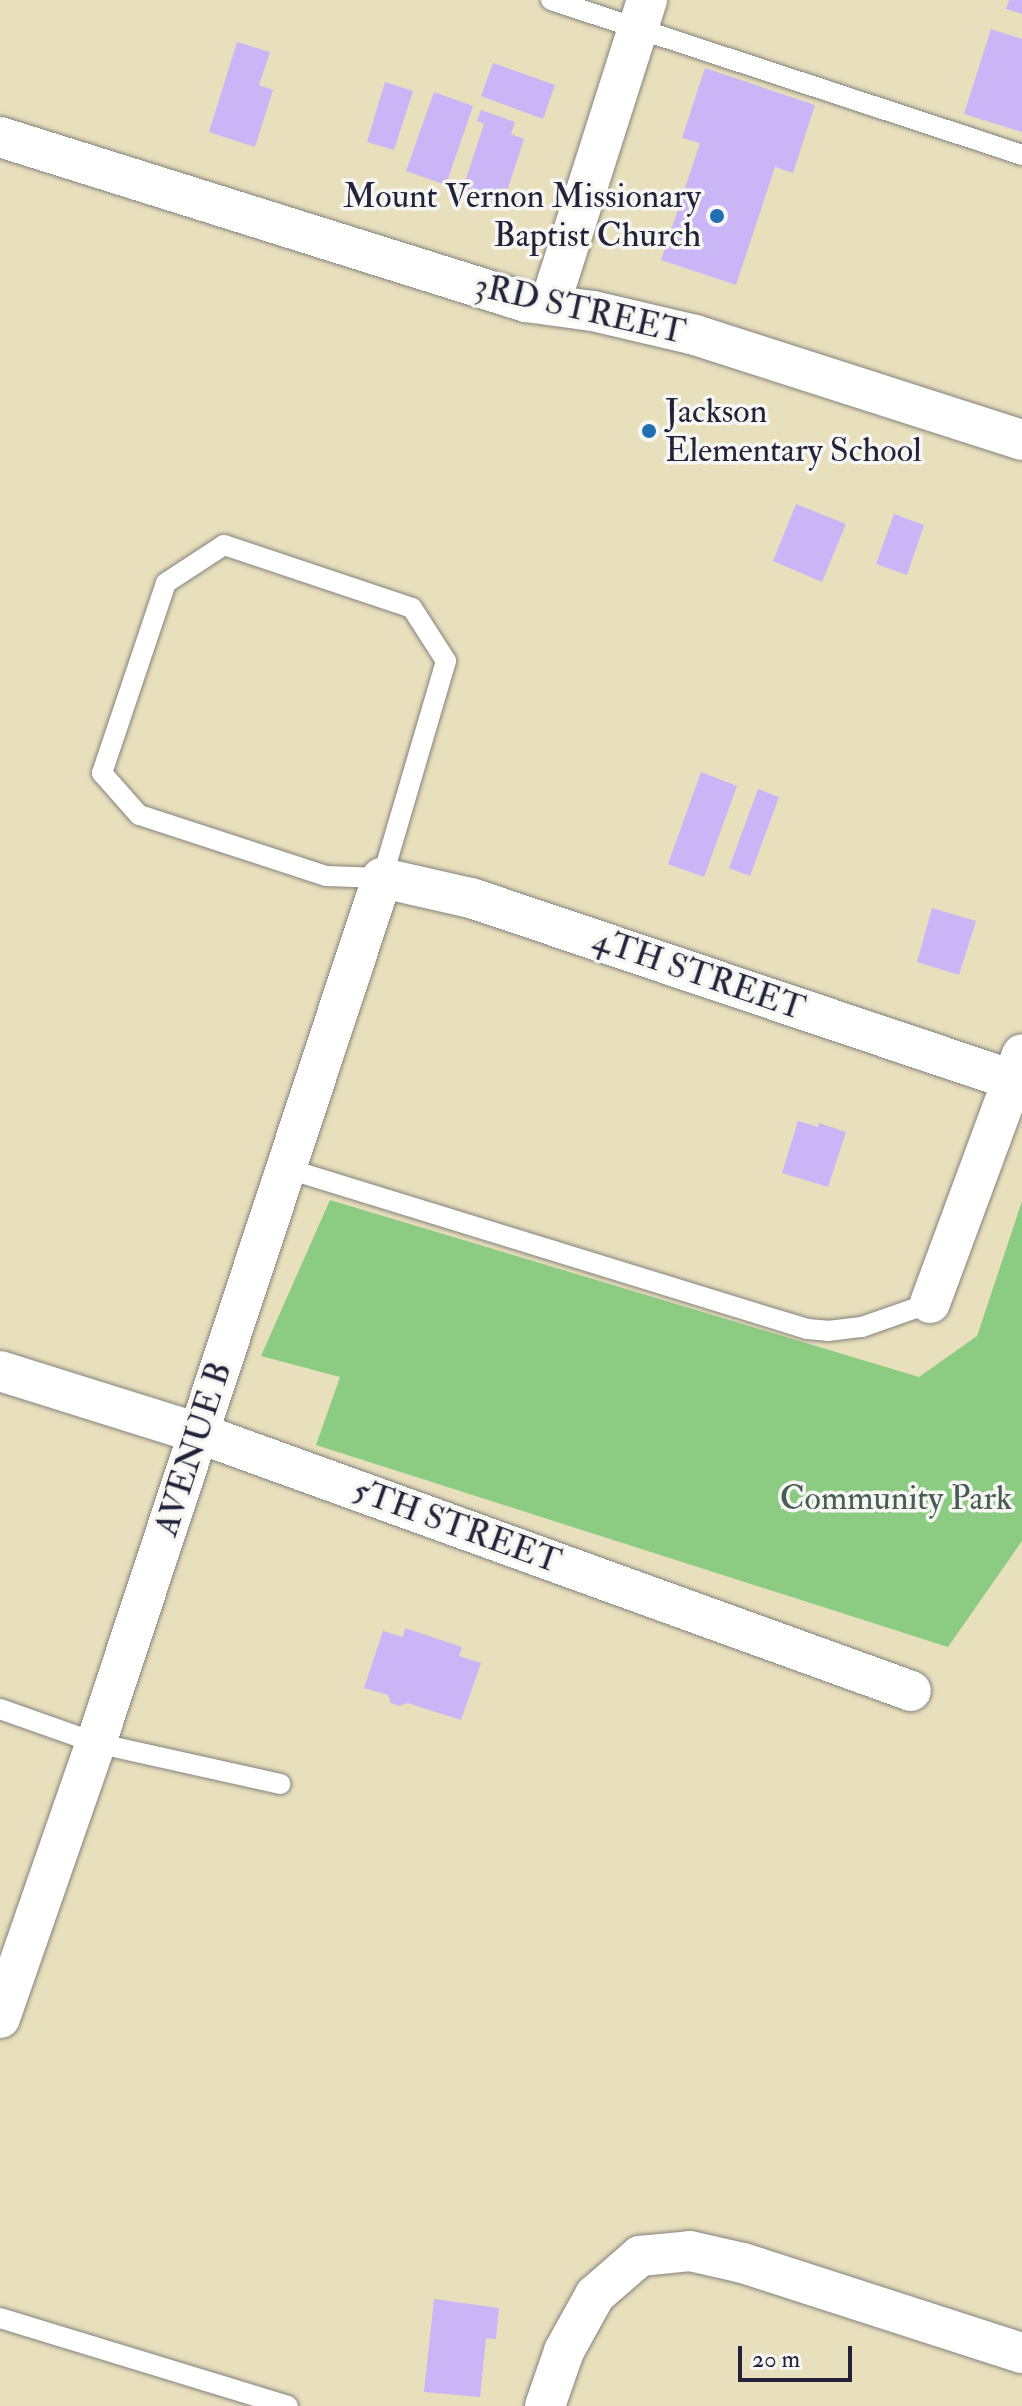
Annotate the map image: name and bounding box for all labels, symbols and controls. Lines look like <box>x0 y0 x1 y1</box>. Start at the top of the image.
place label: Mount Vernon Missionary Baptist Church <box>343 176 701 256</box>
marker: Mount Vernon Missionary Baptist Church <box>708 207 726 225</box>
street label: 3RD STREET <box>471 265 689 353</box>
place label: Jackson Elementary School <box>665 391 922 470</box>
marker: Jackson Elementary School <box>640 422 658 440</box>
street label: 4TH STREET <box>588 919 810 1029</box>
street label: AVENUE B <box>146 1357 240 1541</box>
street label: 5TH STREET <box>348 1470 566 1582</box>
park label: Community Park <box>780 1479 1012 1519</box>
scale bar <box>742 2330 856 2380</box>
text: 20 m <box>752 2344 800 2375</box>

